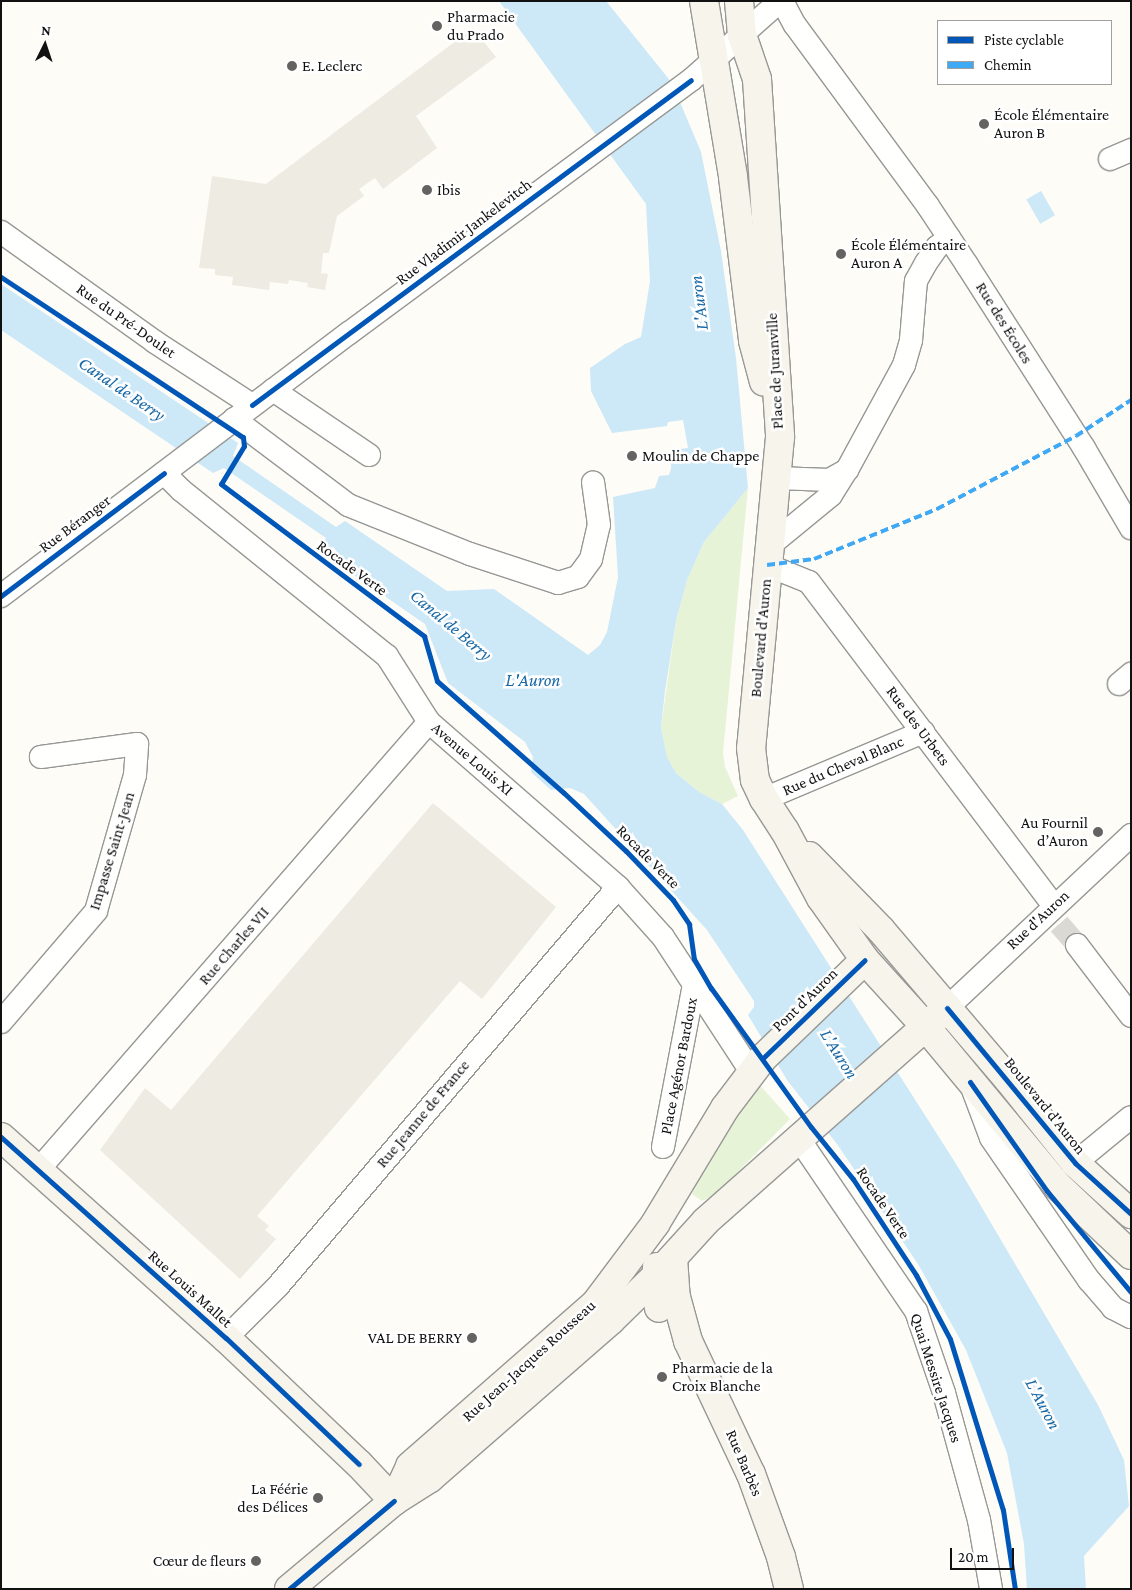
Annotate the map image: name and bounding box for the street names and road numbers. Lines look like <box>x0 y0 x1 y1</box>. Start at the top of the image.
street label: Rue Vladimir Jankelevitch <box>392 175 536 289</box>
street label: Rue des Écoles <box>971 279 1037 367</box>
street label: Rue du Pré-Doulet <box>73 280 179 362</box>
street label: Place de Juranville <box>762 312 788 430</box>
street label: Rue Béranger <box>35 491 115 557</box>
street label: Rocade Verte <box>313 536 391 600</box>
street label: Boulevard d'Auron <box>746 578 776 698</box>
street label: Rue des Urbets <box>882 682 954 770</box>
street label: Avenue Louis XI <box>427 718 517 800</box>
street label: Rue du Cheval Blanc <box>780 732 906 800</box>
street label: Impasse Saint-Jean <box>85 790 139 912</box>
street label: Rocade Verte <box>612 821 684 893</box>
street label: Rue d'Auron <box>1003 886 1073 954</box>
street label: Rue Charles VII <box>195 903 273 989</box>
street label: Pont d'Auron <box>768 964 842 1036</box>
street label: Place Agénor Bardoux <box>656 996 702 1136</box>
street label: Boulevard d'Auron <box>1000 1054 1090 1158</box>
street label: Rue Jeanne de France <box>372 1056 474 1172</box>
street label: Rocade Verte <box>852 1163 914 1243</box>
street label: Rue Louis Mallet <box>144 1246 236 1332</box>
street label: Rue Jean-Jacques Rousseau <box>458 1296 600 1426</box>
street label: Quai Messire Jacques <box>906 1311 966 1445</box>
street label: Rue Barbès <box>721 1427 767 1499</box>

